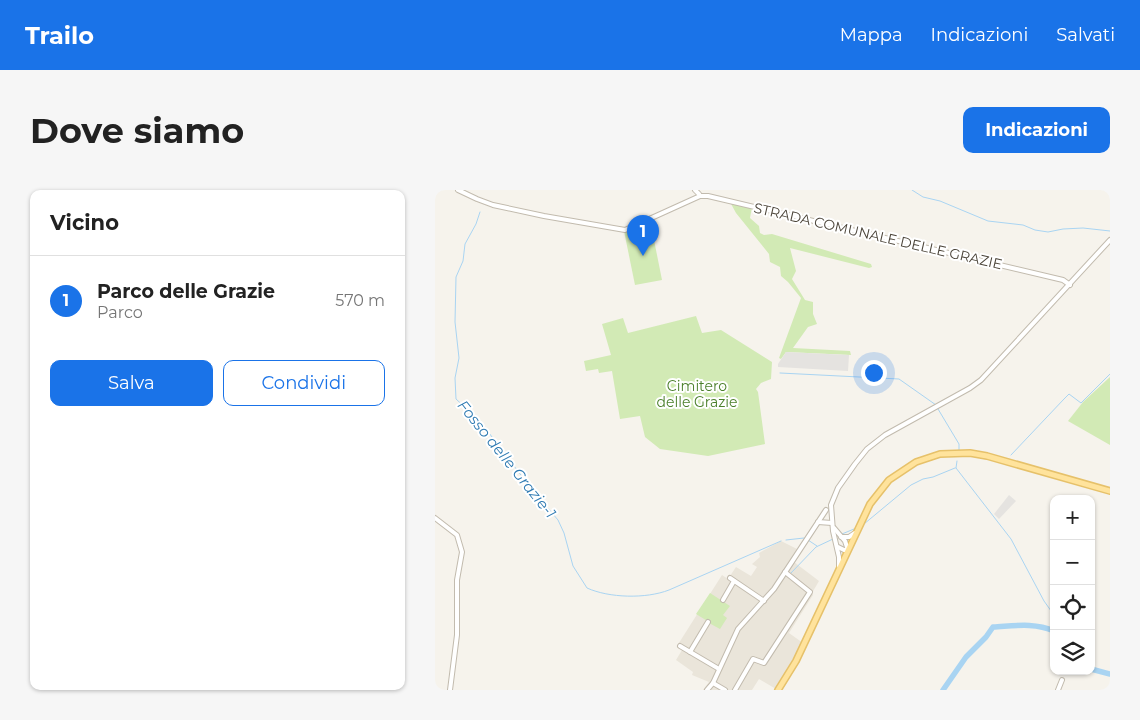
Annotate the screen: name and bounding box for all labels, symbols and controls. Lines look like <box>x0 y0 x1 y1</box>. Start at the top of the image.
text: Trailo <box>25 21 94 50</box>
text: Mappa <box>840 24 903 46</box>
text: Indicazioni <box>931 24 1028 46</box>
text: Salvati <box>1056 24 1115 46</box>
button: Indicazioni <box>963 107 1110 153</box>
text: Dove siamo <box>30 109 244 152</box>
street label: STRADA COMUNALE DELLE GRAZIE <box>752 199 1004 273</box>
text: Vicino <box>50 210 119 235</box>
pin: 1 <box>627 215 659 256</box>
text: Parco delle Grazie <box>97 280 275 303</box>
text: 1 <box>63 291 69 310</box>
text: 570 m <box>335 291 385 310</box>
text: Parco <box>97 303 143 322</box>
button: Salva <box>50 360 213 406</box>
button: Condividi <box>223 360 385 406</box>
your location <box>861 360 887 386</box>
park label: Cimitero delle Grazie <box>656 377 738 411</box>
water label: Fosso delle Grazie-1 <box>454 396 561 522</box>
map controls <box>1050 495 1095 675</box>
button: + <box>1050 495 1095 540</box>
button: − <box>1050 540 1095 585</box>
button: locate <box>1050 585 1095 630</box>
button: layers <box>1050 630 1095 675</box>

